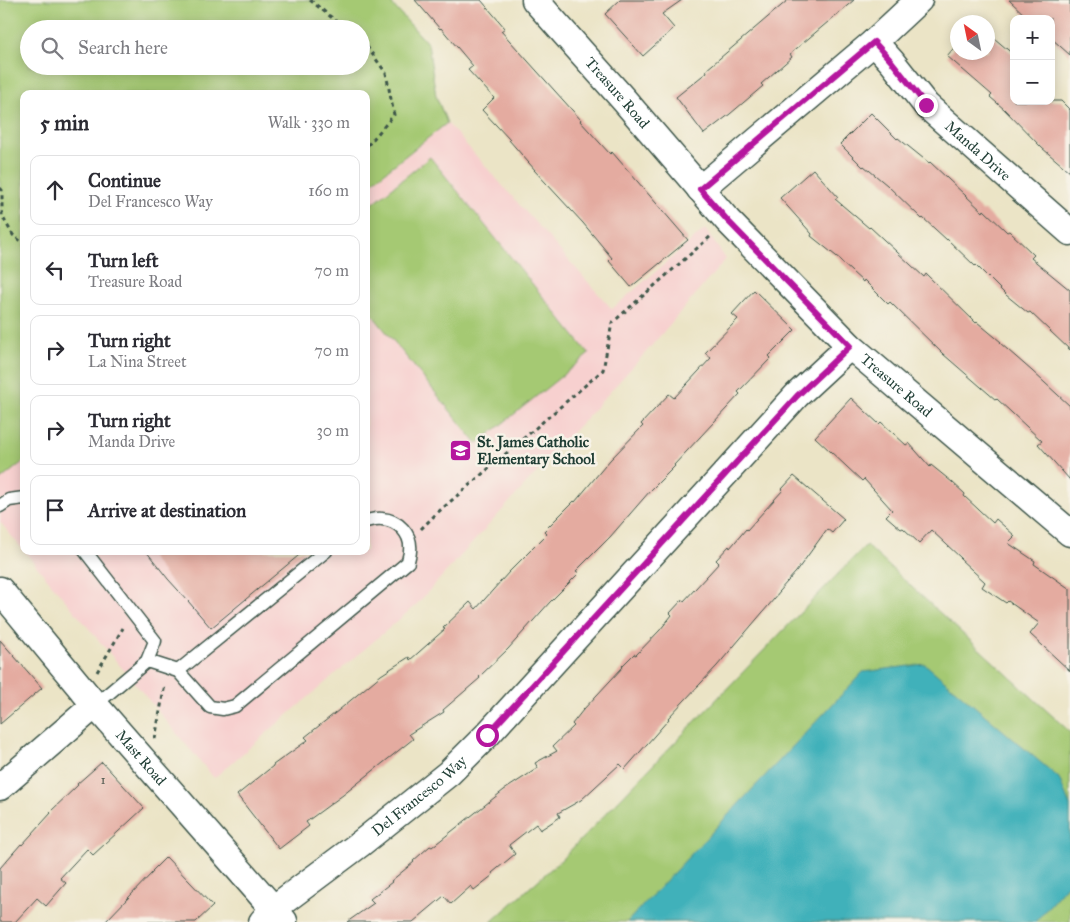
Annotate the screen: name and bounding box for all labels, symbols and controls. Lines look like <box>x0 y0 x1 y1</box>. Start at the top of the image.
north arrow <box>950 15 995 60</box>
map controls <box>1010 15 1055 105</box>
button: + <box>1010 15 1055 60</box>
search box <box>20 20 370 75</box>
icon: search <box>38 34 66 62</box>
text: Search here <box>78 36 168 59</box>
street label: Treasure Road <box>581 54 654 132</box>
button: − <box>1010 60 1055 105</box>
route end <box>915 94 938 117</box>
text: 5 min <box>40 110 89 136</box>
text: Walk · 330 m <box>268 113 350 132</box>
street label: Manda Drive <box>941 117 1015 185</box>
text: Continue <box>88 169 161 192</box>
icon: ahead <box>41 176 69 204</box>
text: 160 m <box>308 181 349 200</box>
text: Del Francesco Way <box>88 192 213 211</box>
text: Turn left <box>88 249 158 272</box>
icon: left <box>41 256 69 284</box>
text: 70 m <box>314 261 349 280</box>
text: Treasure Road <box>88 272 182 291</box>
text: Turn right <box>88 329 171 352</box>
icon: right <box>41 336 69 364</box>
text: 70 m <box>314 341 349 360</box>
street label: Treasure Road <box>857 350 936 421</box>
text: La Nina Street <box>88 352 187 371</box>
text: Turn right <box>88 409 171 432</box>
icon: right <box>41 416 69 444</box>
text: 30 m <box>316 421 349 440</box>
text: Manda Drive <box>88 432 175 451</box>
place label: St. James Catholic Elementary School <box>477 433 596 469</box>
school or university icon: St. James Catholic Elementary School <box>449 439 473 463</box>
icon: arrive <box>41 496 69 524</box>
text: Arrive at destination <box>88 499 246 522</box>
route start <box>476 724 499 747</box>
street label: Mast Road <box>112 726 170 789</box>
street label: Del Francesco Way <box>368 751 471 840</box>
house number: 1 <box>101 773 106 787</box>

